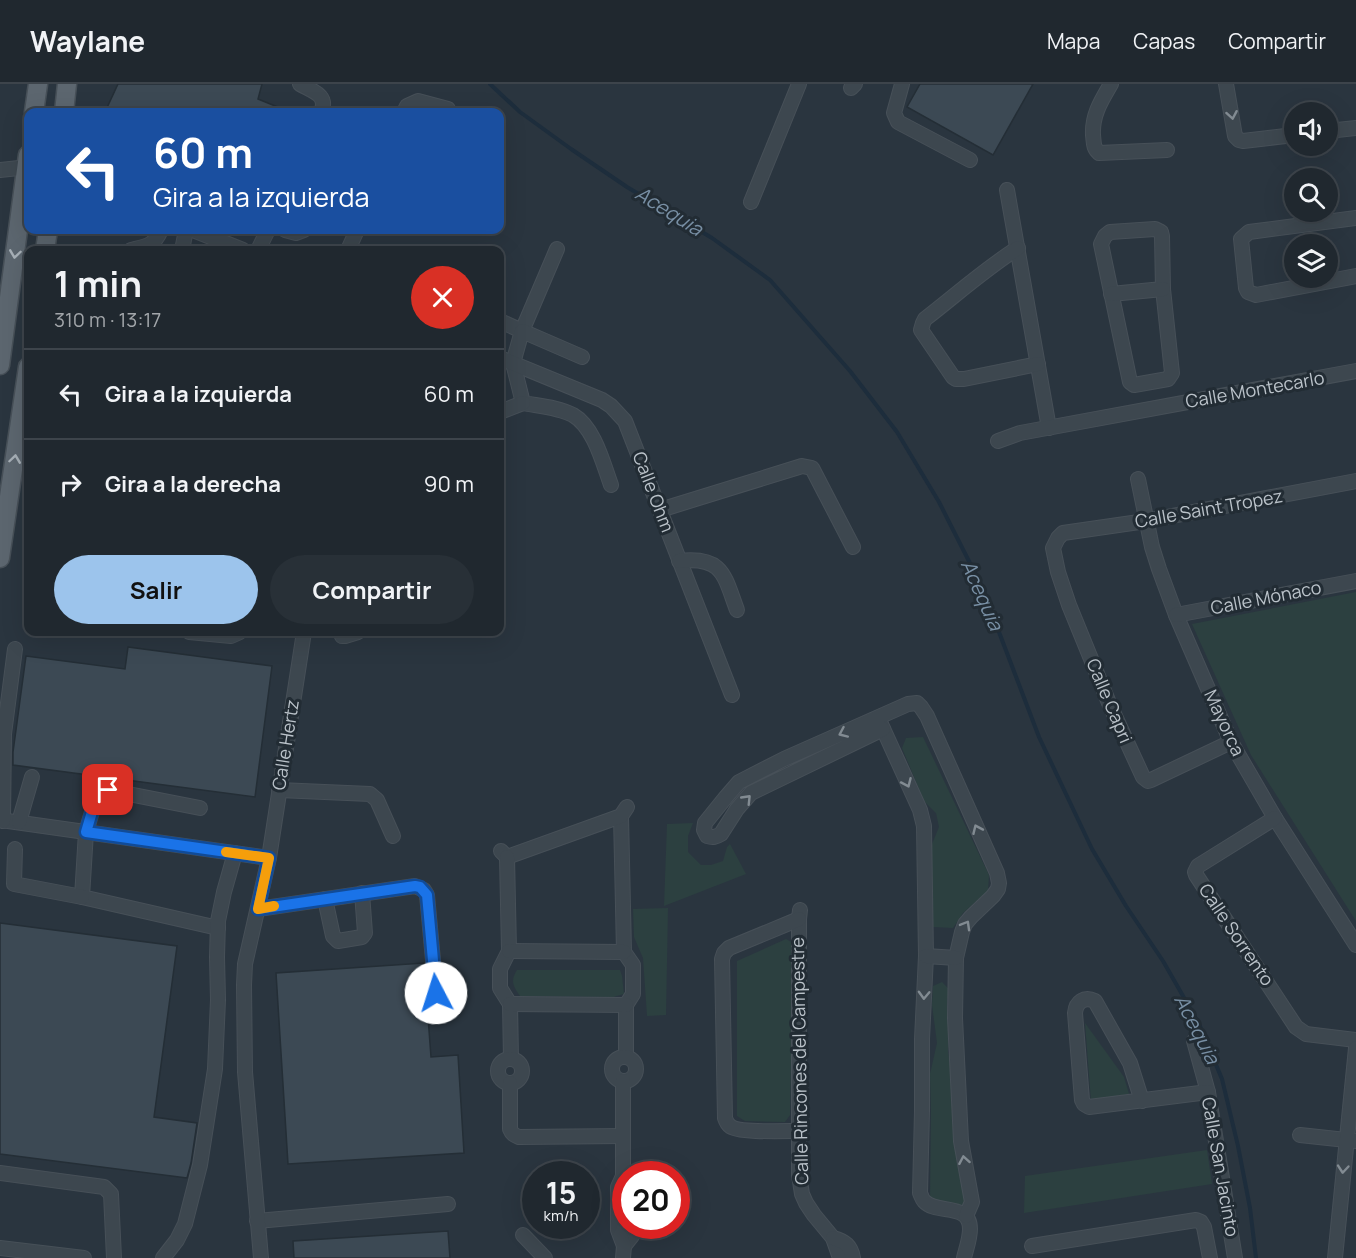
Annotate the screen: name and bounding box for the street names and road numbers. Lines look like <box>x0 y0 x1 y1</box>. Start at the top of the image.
street label: Calle Montecarlo <box>1184 365 1326 413</box>
street label: Calle Ohm <box>628 448 680 535</box>
street label: Calle Saint Tropez <box>1133 483 1285 533</box>
street label: Calle Mónaco <box>1208 575 1323 620</box>
street label: Calle Capri <box>1081 655 1138 747</box>
street label: Mayorca <box>1199 686 1251 760</box>
street label: Calle Hertz <box>266 698 304 792</box>
street label: Calle Sorrento <box>1194 879 1280 990</box>
street label: Calle Rincones del Campestre <box>785 937 813 1185</box>
street label: Calle San Jacinto <box>1197 1095 1245 1238</box>

